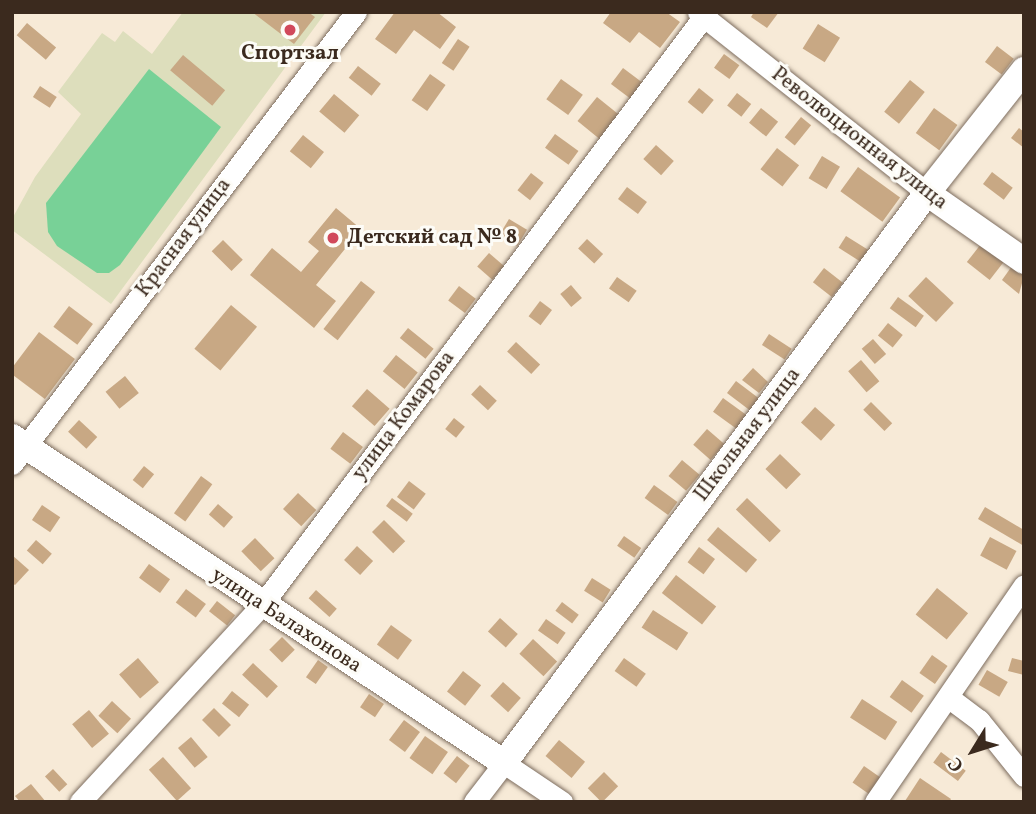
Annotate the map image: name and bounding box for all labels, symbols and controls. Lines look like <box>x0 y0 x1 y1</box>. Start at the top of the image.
marker: Спортзал <box>282 22 298 38</box>
place label: Спортзал <box>241 41 339 67</box>
street label: Революционная улица <box>766 62 952 216</box>
street label: Красная улица <box>131 173 237 303</box>
place label: Детский сад № 8 <box>347 225 517 251</box>
marker: Детский сад № 8 <box>325 230 341 246</box>
street label: улица Комарова <box>347 346 461 486</box>
street label: Школьная улица <box>689 363 807 507</box>
street label: улица Балахонова <box>206 563 366 679</box>
north arrow <box>938 716 1008 786</box>
text: С <box>942 751 970 777</box>

